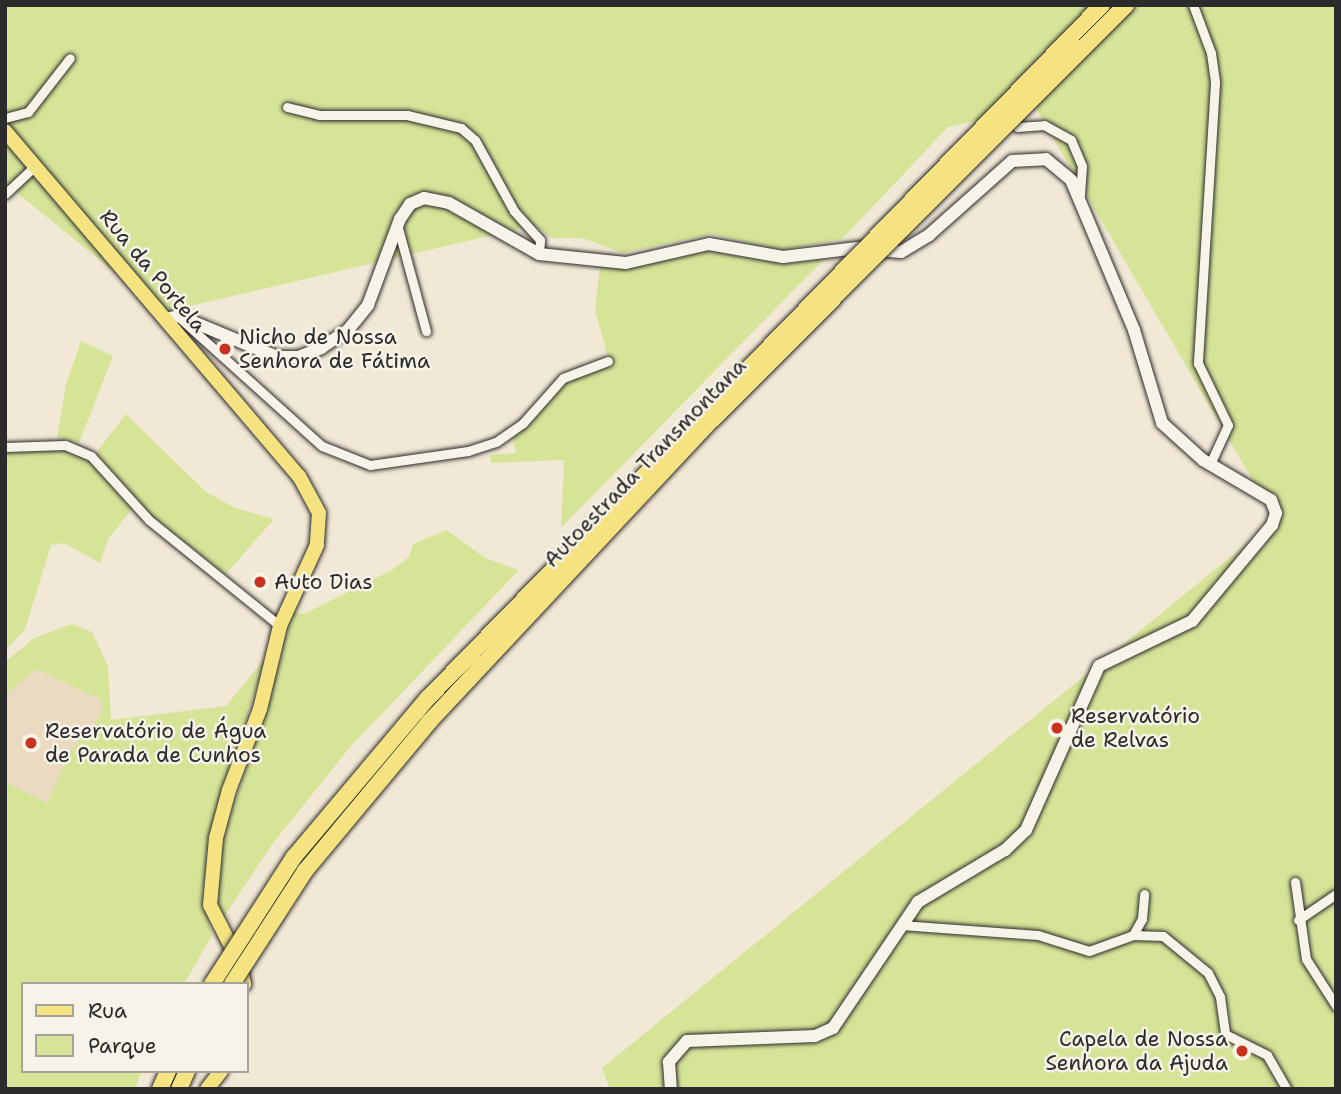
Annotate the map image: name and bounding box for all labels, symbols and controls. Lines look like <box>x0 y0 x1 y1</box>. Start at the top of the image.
street label: Rua da Portela <box>94 204 212 338</box>
place label: Nicho de Nossa Senhora de Fátima <box>239 324 430 374</box>
marker: Nicho de Nossa Senhora de Fátima <box>217 341 233 357</box>
street label: Autoestrada Transmontana <box>539 353 751 573</box>
place label: Auto Dias <box>274 569 373 595</box>
marker: Auto Dias <box>252 574 268 590</box>
place label: Reservatório de Relvas <box>1071 703 1200 753</box>
place label: Reservatório de Água de Parada de Cunhos <box>45 718 266 768</box>
marker: Reservatório de Relvas <box>1049 720 1065 736</box>
marker: Reservatório de Água de Parada de Cunhos <box>23 735 39 751</box>
legend <box>21 982 248 1073</box>
text: Rua <box>88 997 127 1025</box>
place label: Capela de Nossa Senhora da Ajuda <box>1045 1026 1228 1076</box>
text: Parque <box>88 1032 157 1060</box>
marker: Capela de Nossa Senhora da Ajuda <box>1234 1043 1250 1059</box>

